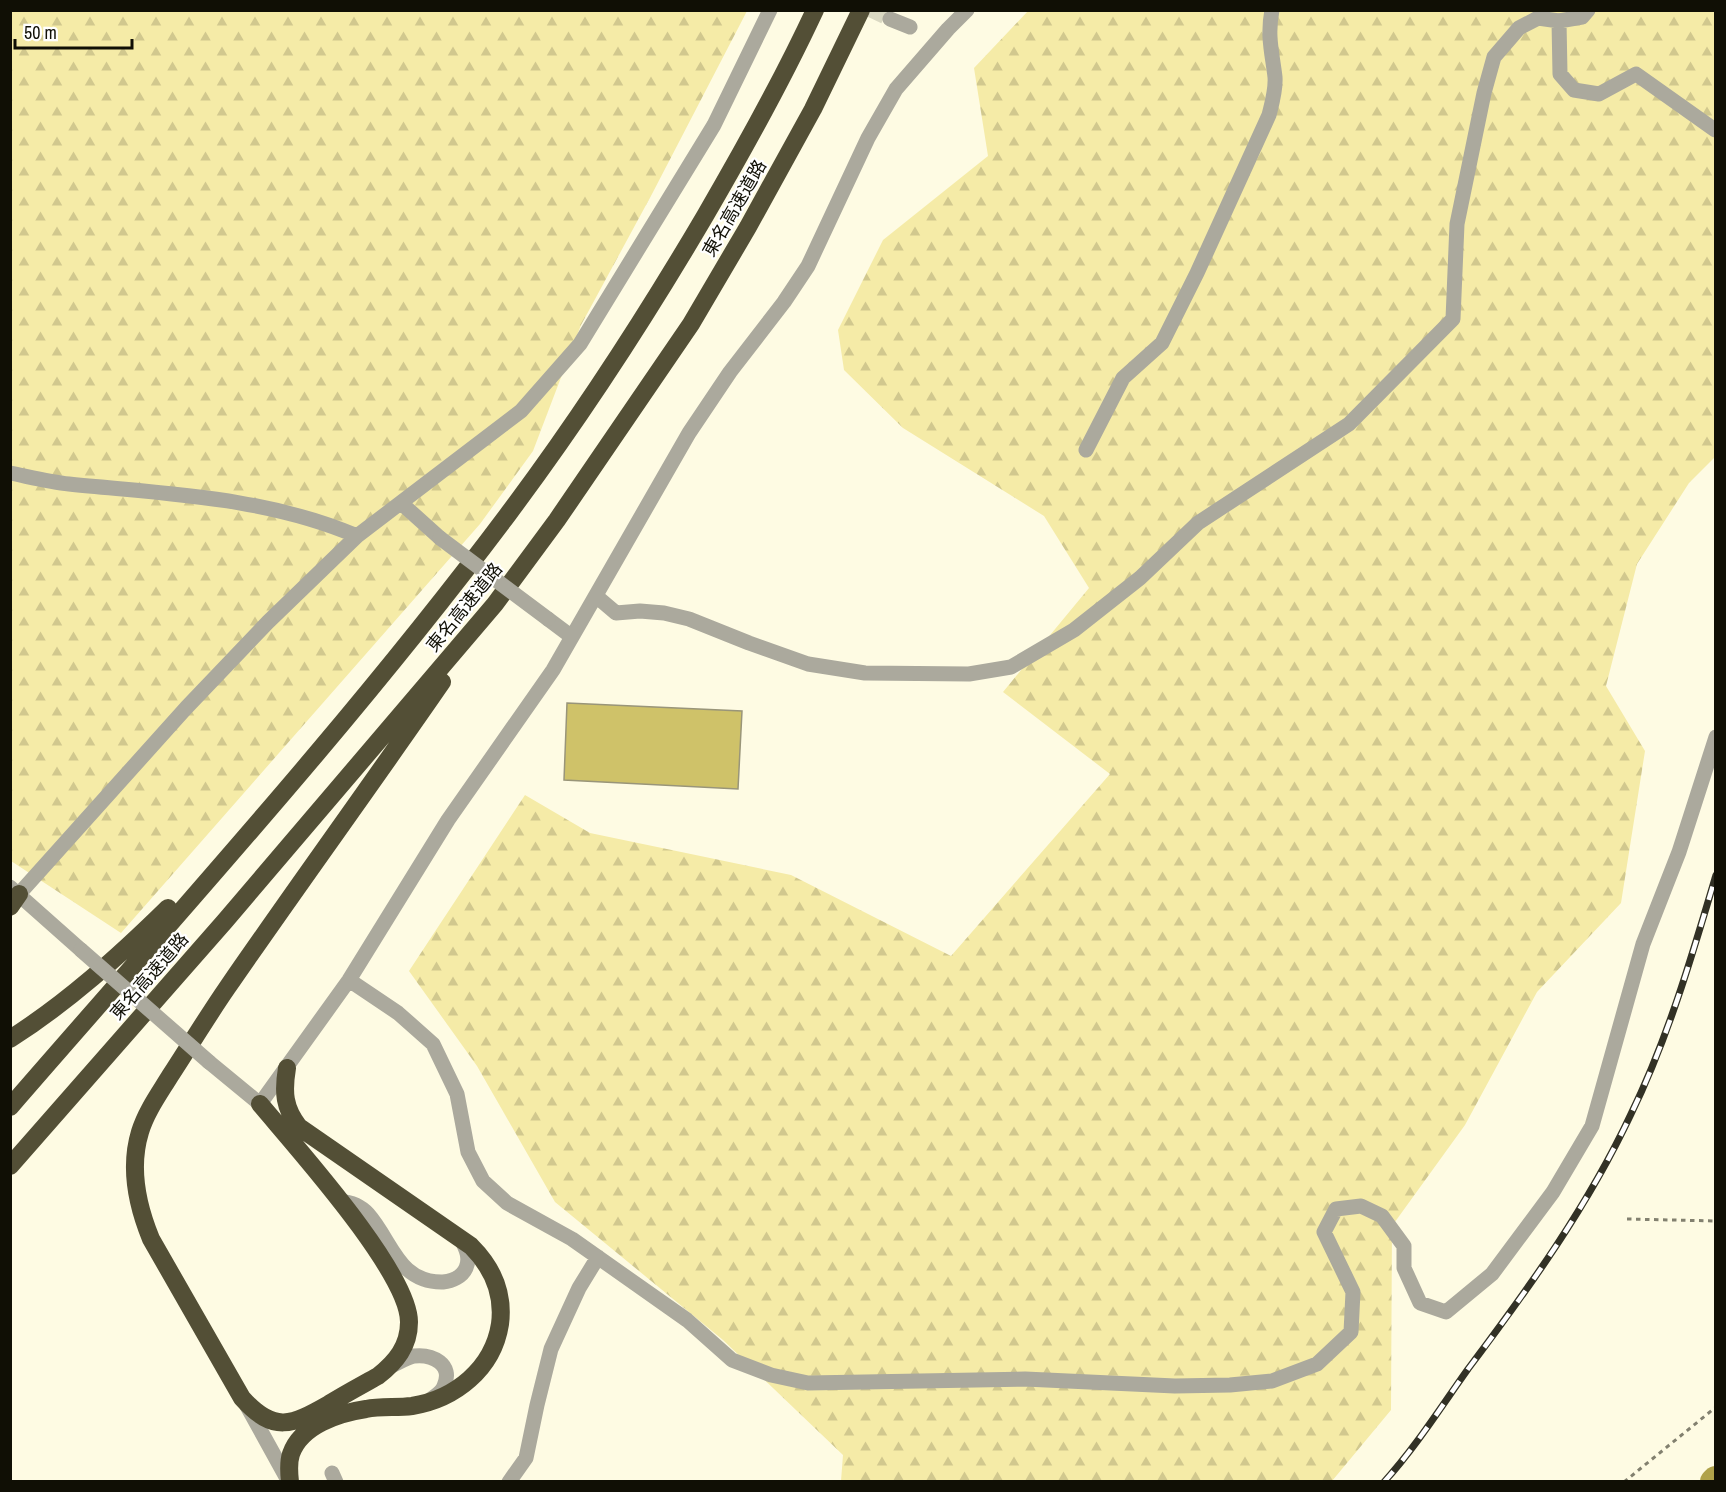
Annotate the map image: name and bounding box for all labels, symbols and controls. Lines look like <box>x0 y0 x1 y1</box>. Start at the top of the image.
scale bar <box>15 12 132 50</box>
text: 50 m <box>24 20 57 45</box>
street label: 東名高速道路 <box>696 155 772 261</box>
street label: 東名高速道路 <box>420 557 508 657</box>
street label: 東名高速道路 <box>104 927 194 1025</box>

